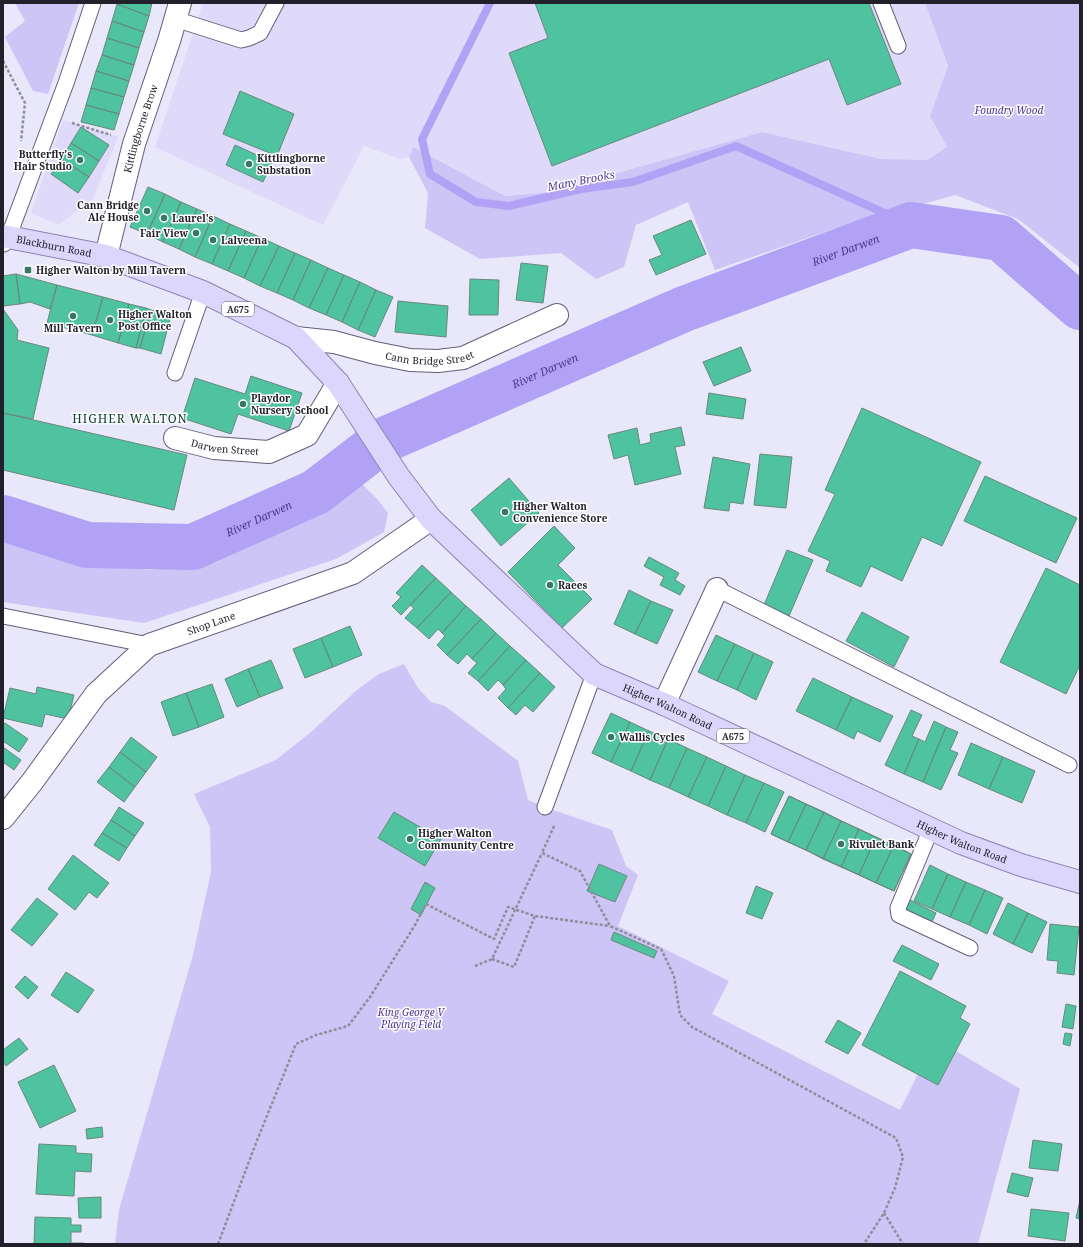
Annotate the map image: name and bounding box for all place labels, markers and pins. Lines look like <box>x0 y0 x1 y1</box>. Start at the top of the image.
place label: Butterfly's Hair Studio <box>14 147 72 173</box>
place label: Kittlingborne Substation <box>257 151 326 177</box>
marker: Butterfly's Hair Studio <box>75 155 85 165</box>
marker: Kittlingborne Substation <box>244 159 254 169</box>
place label: Cann Bridge Ale House <box>77 198 139 224</box>
marker: Cann Bridge Ale House <box>142 206 152 216</box>
place label: Laurel's <box>172 211 214 225</box>
marker: Laurel's <box>159 213 169 223</box>
place label: Fair View <box>140 226 188 240</box>
marker: Fair View <box>191 228 201 238</box>
place label: Lalveena <box>221 233 267 247</box>
marker: Lalveena <box>208 235 218 245</box>
place label: Higher Walton by Mill Tavern <box>36 263 186 277</box>
marker: Higher Walton by Mill Tavern <box>23 265 33 275</box>
place label: Higher Walton Post Office <box>118 307 192 333</box>
marker: Mill Tavern <box>68 311 78 321</box>
marker: Higher Walton Post Office <box>105 315 115 325</box>
place label: Mill Tavern <box>44 321 103 335</box>
place label: Playdor Nursery School <box>251 391 329 417</box>
marker: Playdor Nursery School <box>238 399 248 409</box>
place label: Higher Walton Convenience Store <box>513 499 608 525</box>
marker: Higher Walton Convenience Store <box>500 507 510 517</box>
place label: Raees <box>558 578 588 592</box>
marker: Raees <box>545 580 555 590</box>
place label: Wallis Cycles <box>619 730 685 744</box>
marker: Wallis Cycles <box>606 732 616 742</box>
place label: Higher Walton Community Centre <box>418 826 514 852</box>
marker: Higher Walton Community Centre <box>405 834 415 844</box>
place label: Rivulet Bank <box>849 837 915 851</box>
marker: Rivulet Bank <box>836 839 846 849</box>

